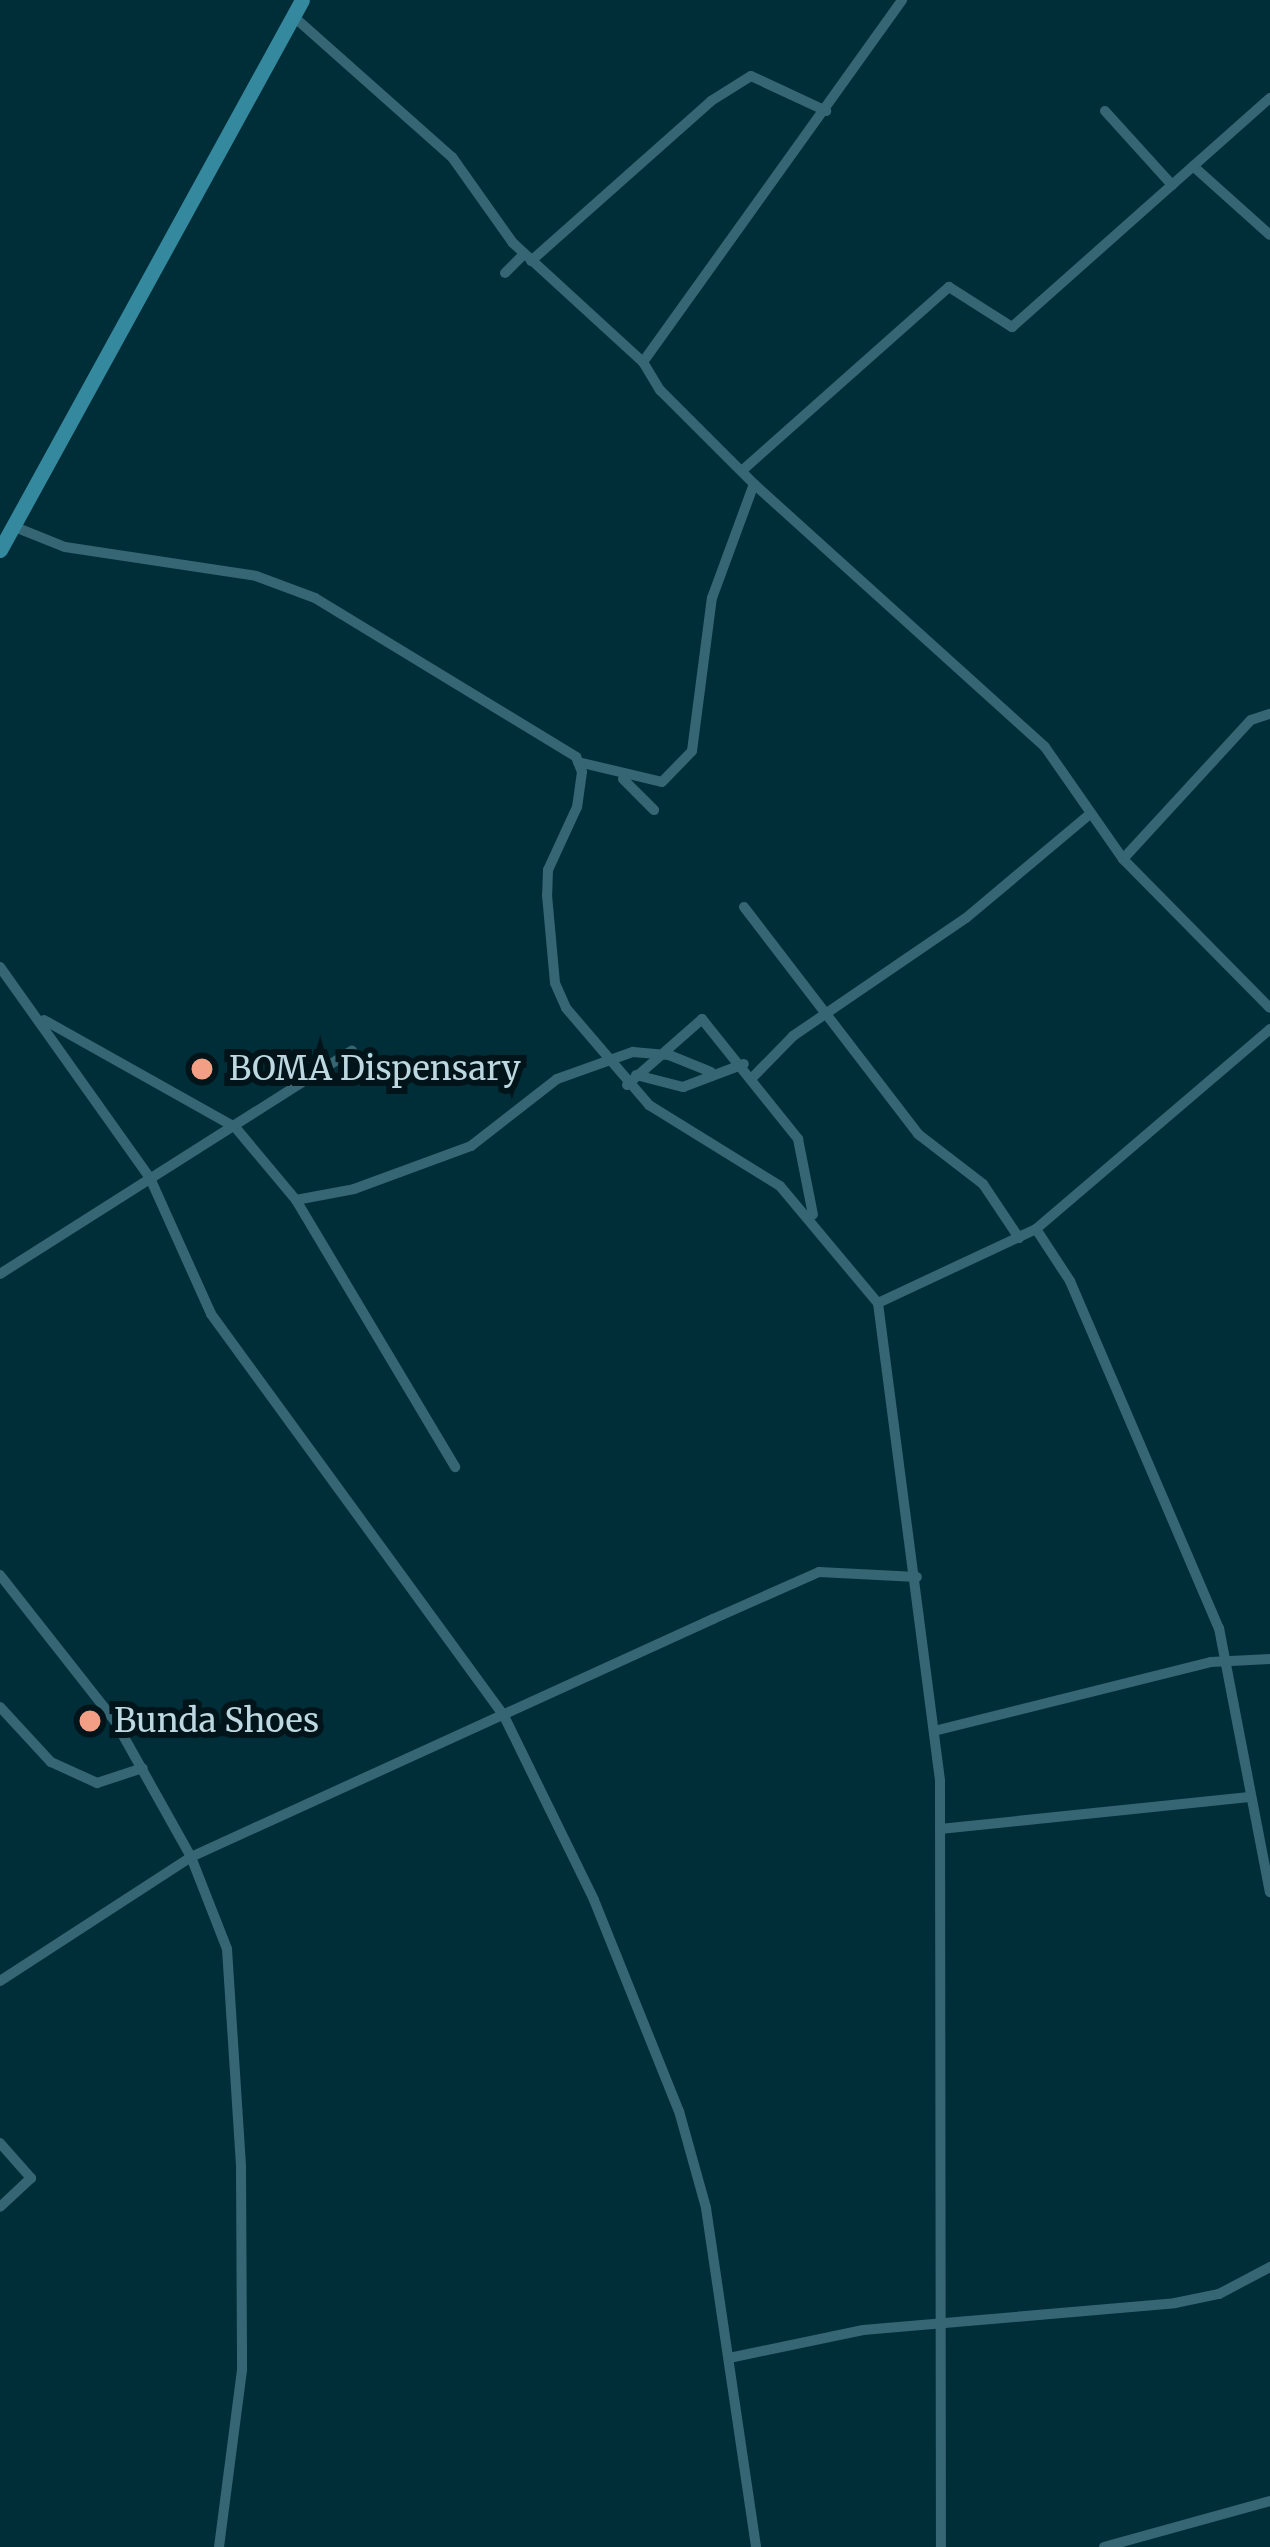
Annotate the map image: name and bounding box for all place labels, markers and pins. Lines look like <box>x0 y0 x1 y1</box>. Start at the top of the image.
place label: BOMA Dispensary <box>229 1049 521 1089</box>
marker: BOMA Dispensary <box>186 1053 218 1085</box>
place label: Bunda Shoes <box>114 1701 319 1741</box>
marker: Bunda Shoes <box>77 1708 103 1734</box>

